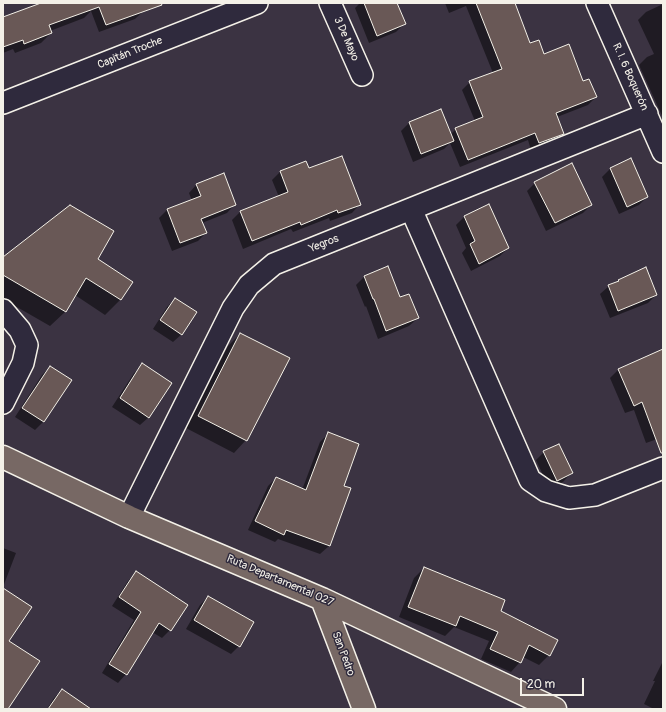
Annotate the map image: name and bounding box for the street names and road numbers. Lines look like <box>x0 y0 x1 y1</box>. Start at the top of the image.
street label: 3 De Mayo <box>330 15 362 63</box>
street label: Capitán Troche <box>96 34 164 72</box>
street label: R. I. 6 Boquerón <box>609 41 651 113</box>
street label: Yegros <box>307 232 341 256</box>
street label: Ruta Departamental 027 <box>224 552 336 610</box>
street label: San Pedro <box>329 630 357 678</box>

